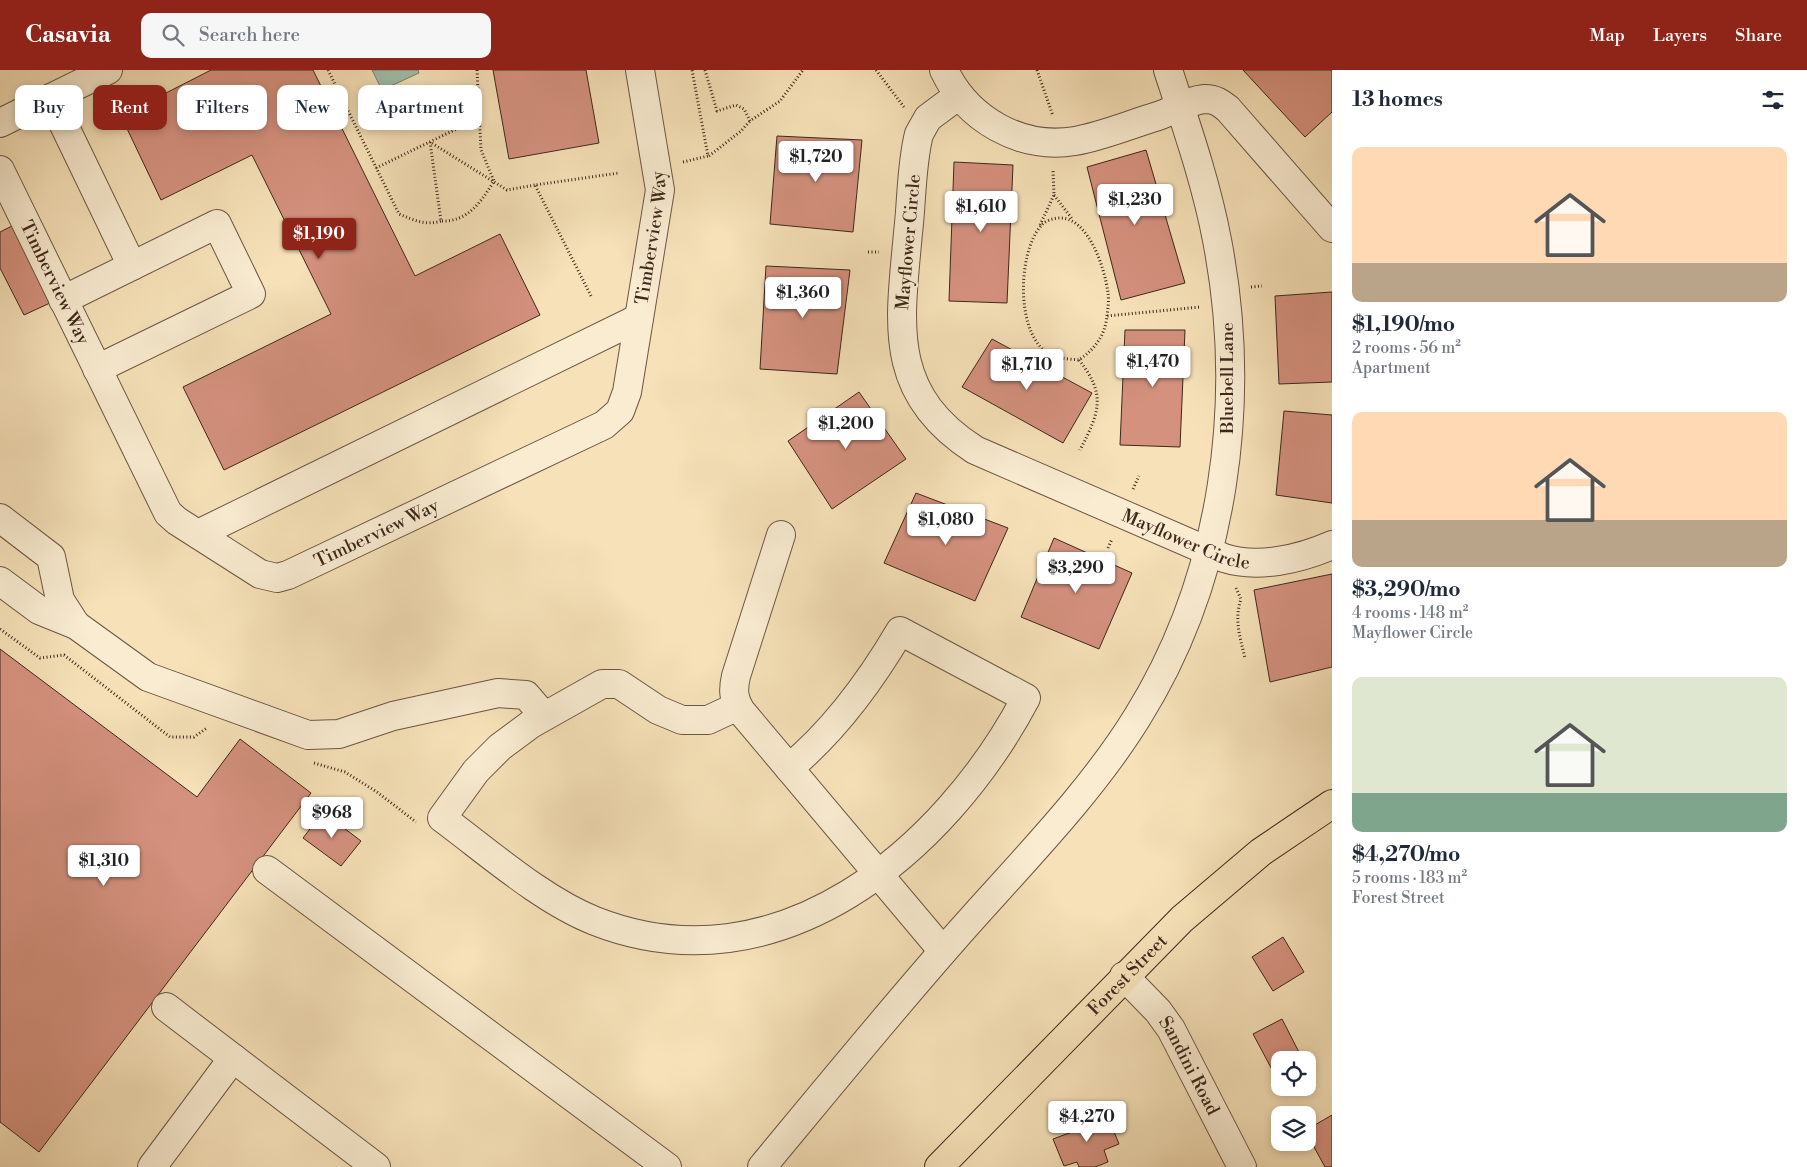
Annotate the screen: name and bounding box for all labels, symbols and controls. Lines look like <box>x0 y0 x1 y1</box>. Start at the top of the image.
search box <box>141 13 491 58</box>
text: Casavia <box>25 20 111 50</box>
icon: search <box>159 21 187 49</box>
text: Search here <box>199 23 300 47</box>
text: Map <box>1590 24 1625 47</box>
text: Layers <box>1653 24 1707 47</box>
text: Share <box>1735 24 1782 47</box>
chip: Buy <box>15 85 83 130</box>
chip: Rent <box>93 85 167 130</box>
chip: Filters <box>177 85 267 130</box>
chip: New <box>277 85 348 130</box>
chip: Apartment <box>358 85 482 130</box>
icon: filters <box>1759 86 1787 114</box>
text: 13 homes <box>1352 87 1443 113</box>
pin: $1,720 <box>775 140 857 183</box>
text: $1,720 <box>789 147 843 167</box>
street label: Timberview Way <box>630 169 672 306</box>
street label: Mayflower Circle <box>891 173 926 311</box>
icon: home <box>1525 180 1615 270</box>
pin: $1,230 <box>1094 184 1176 226</box>
pin: $1,610 <box>940 190 1022 233</box>
text: $1,230 <box>1108 190 1162 210</box>
text: $1,610 <box>956 197 1006 217</box>
street label: Timberview Way <box>14 217 95 348</box>
pin: $1,190 <box>278 218 360 260</box>
text: $1,190 <box>293 224 345 244</box>
pin: $1,360 <box>762 276 844 319</box>
text: $1,360 <box>776 283 830 303</box>
text: $1,190/mo <box>1352 312 1455 338</box>
street label: Bluebell Lane <box>1216 322 1239 435</box>
text: 2 rooms · 56 m² <box>1352 338 1461 358</box>
pin: $1,470 <box>1112 346 1194 388</box>
pin: $1,710 <box>986 348 1068 391</box>
text: $1,470 <box>1127 352 1179 372</box>
text: $1,710 <box>1002 355 1053 375</box>
text: Apartment <box>1352 358 1431 378</box>
pin: $1,200 <box>805 408 887 450</box>
text: $1,200 <box>818 414 874 434</box>
icon: home <box>1525 445 1615 535</box>
street label: Timberview Way <box>310 494 443 573</box>
pin: $1,080 <box>905 504 987 546</box>
street label: Mayflower Circle <box>1118 504 1251 575</box>
text: $1,080 <box>918 510 974 530</box>
pin: $3,290 <box>1035 552 1117 594</box>
text: $3,290 <box>1048 558 1104 578</box>
text: $3,290/mo <box>1352 577 1461 603</box>
text: 4 rooms · 148 m² <box>1352 603 1468 623</box>
text: Mayflower Circle <box>1352 623 1473 643</box>
icon: home <box>1525 710 1615 800</box>
pin: $968 <box>302 796 362 839</box>
text: $968 <box>312 803 352 823</box>
text: $4,270/mo <box>1352 842 1460 868</box>
pin: $1,310 <box>63 844 145 887</box>
text: $1,310 <box>79 851 129 871</box>
text: 5 rooms · 183 m² <box>1352 868 1467 888</box>
text: Forest Street <box>1352 888 1445 908</box>
street label: Forest Street <box>1083 929 1173 1021</box>
street label: Sandini Road <box>1154 1012 1225 1120</box>
map controls <box>1271 1051 1316 1151</box>
button: locate <box>1271 1051 1316 1096</box>
pin: $4,270 <box>1046 1100 1128 1143</box>
button: layers <box>1271 1106 1316 1151</box>
text: $4,270 <box>1059 1107 1115 1127</box>

